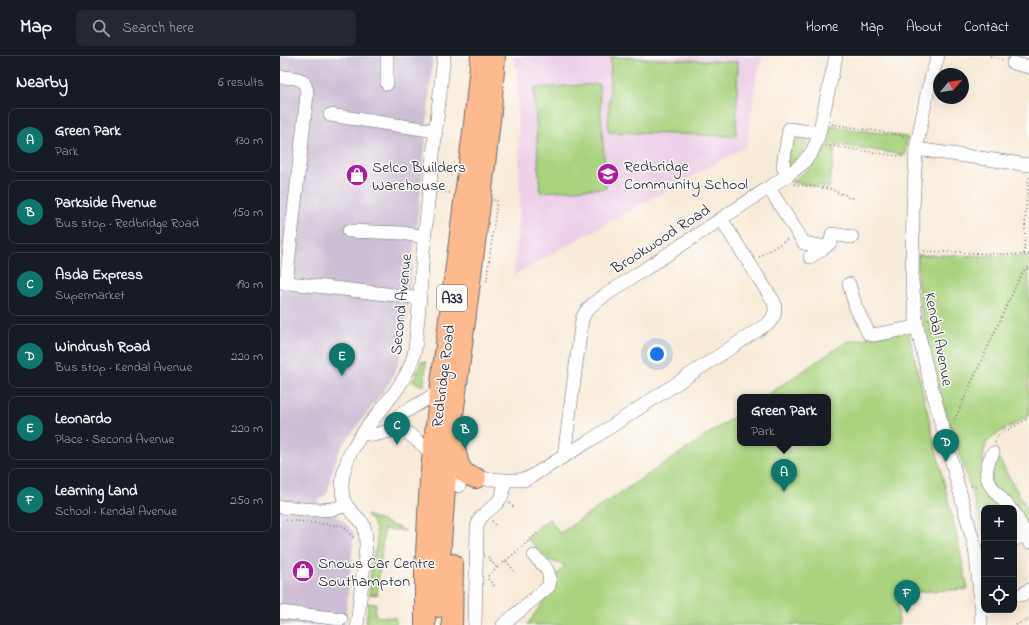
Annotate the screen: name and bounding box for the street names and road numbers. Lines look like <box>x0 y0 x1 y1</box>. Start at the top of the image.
street label: Brookwood Road <box>606 199 715 281</box>
street label: Second Avenue <box>385 252 419 356</box>
road number: A33 <box>437 285 467 311</box>
street label: Kendal Avenue <box>917 290 959 389</box>
street label: Redbridge Road <box>426 323 462 429</box>

